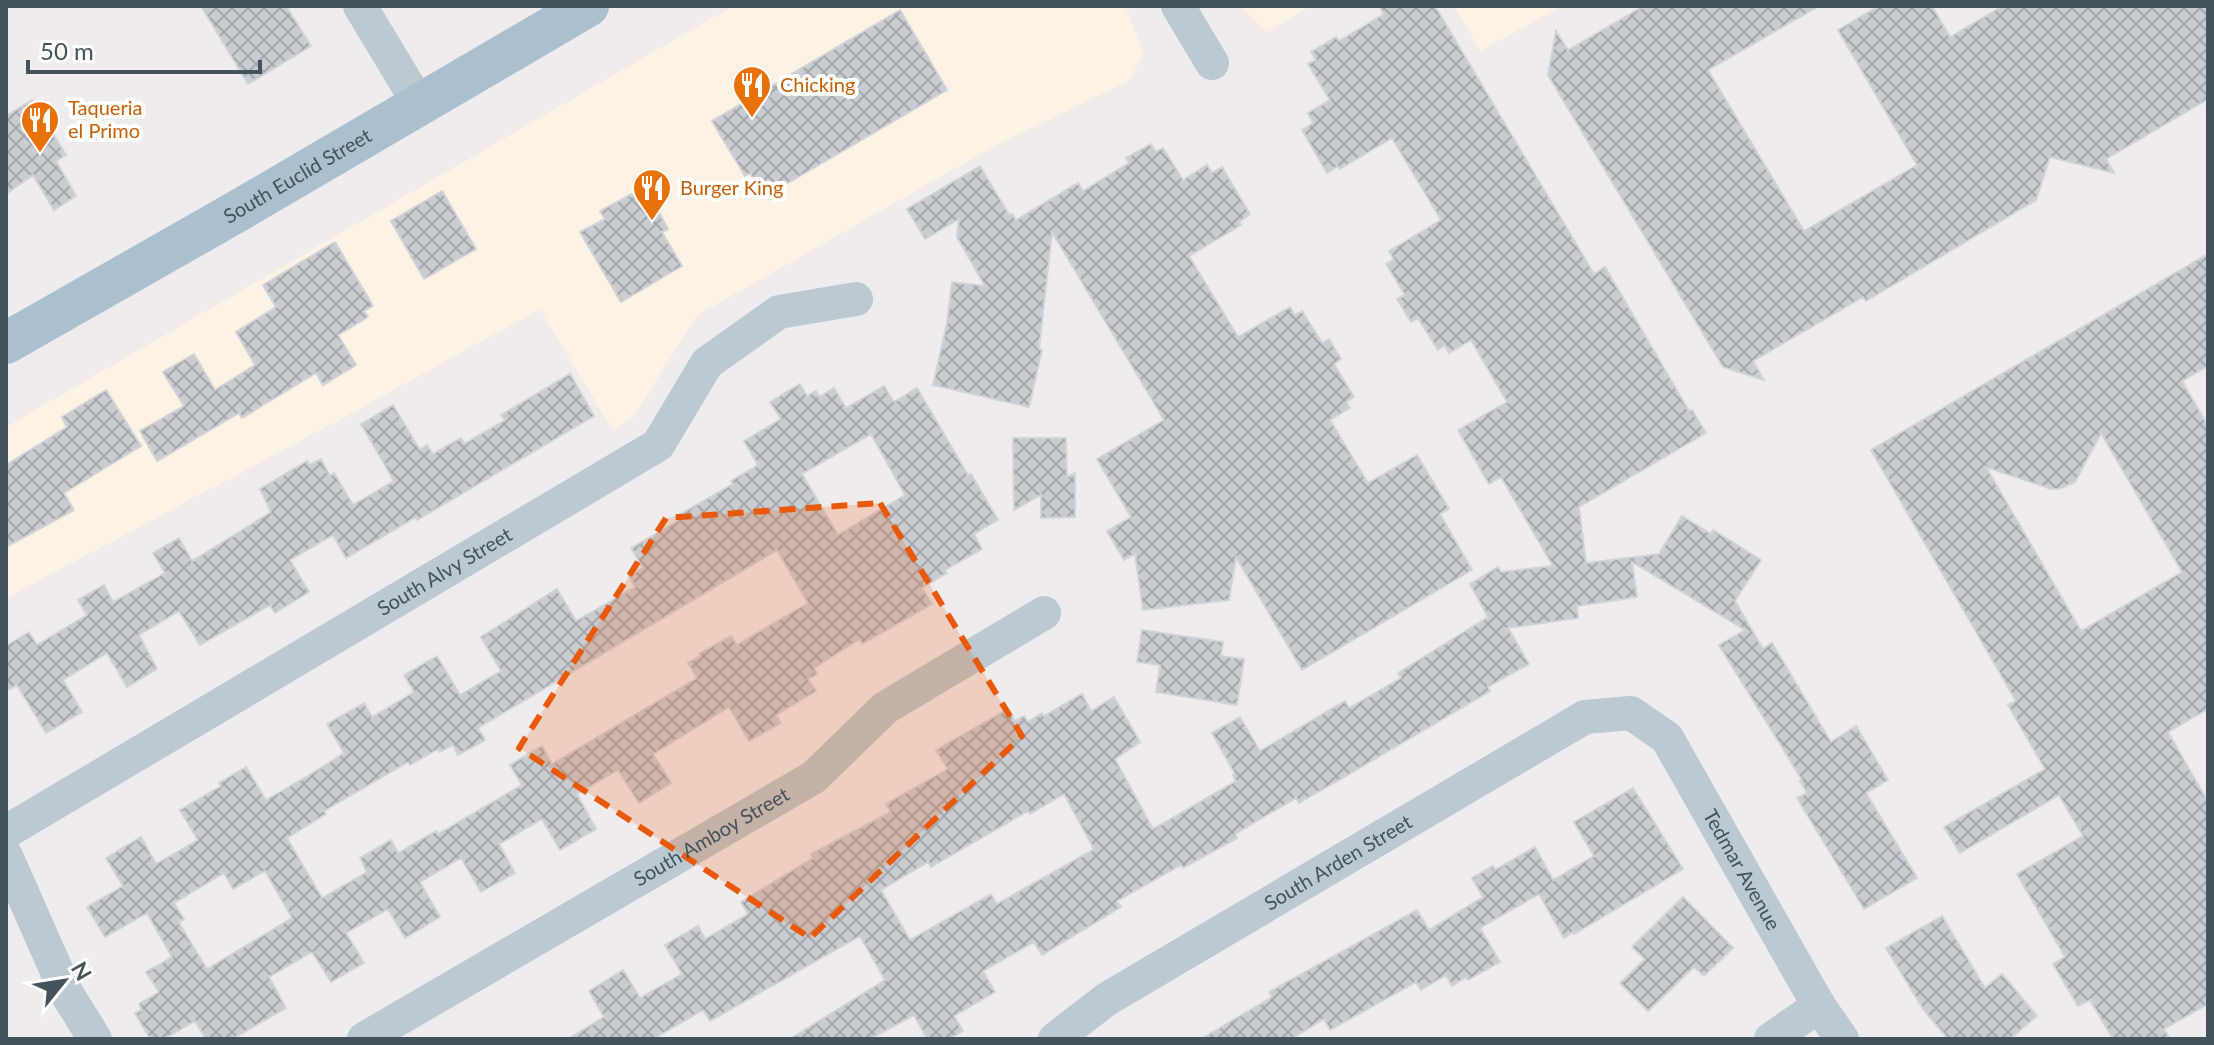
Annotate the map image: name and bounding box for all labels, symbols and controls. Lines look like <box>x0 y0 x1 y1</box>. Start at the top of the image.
scale bar <box>28 24 260 74</box>
text: 50 m <box>40 36 94 65</box>
restaurant icon: Chicking <box>731 64 773 119</box>
place label: Chicking <box>780 72 855 96</box>
place label: Taqueria el Primo <box>68 95 142 142</box>
restaurant icon: Taqueria el Primo <box>19 99 61 154</box>
street label: South Euclid Street <box>219 123 375 228</box>
restaurant icon: Burger King <box>631 167 673 222</box>
place label: Burger King <box>680 175 783 199</box>
street label: South Alvy Street <box>372 522 516 620</box>
street label: South Amboy Street <box>629 781 793 890</box>
street label: Tedmar Avenue <box>1699 805 1786 934</box>
street label: South Arden Street <box>1260 809 1416 915</box>
north arrow <box>24 941 104 1021</box>
text: N <box>66 957 98 985</box>

